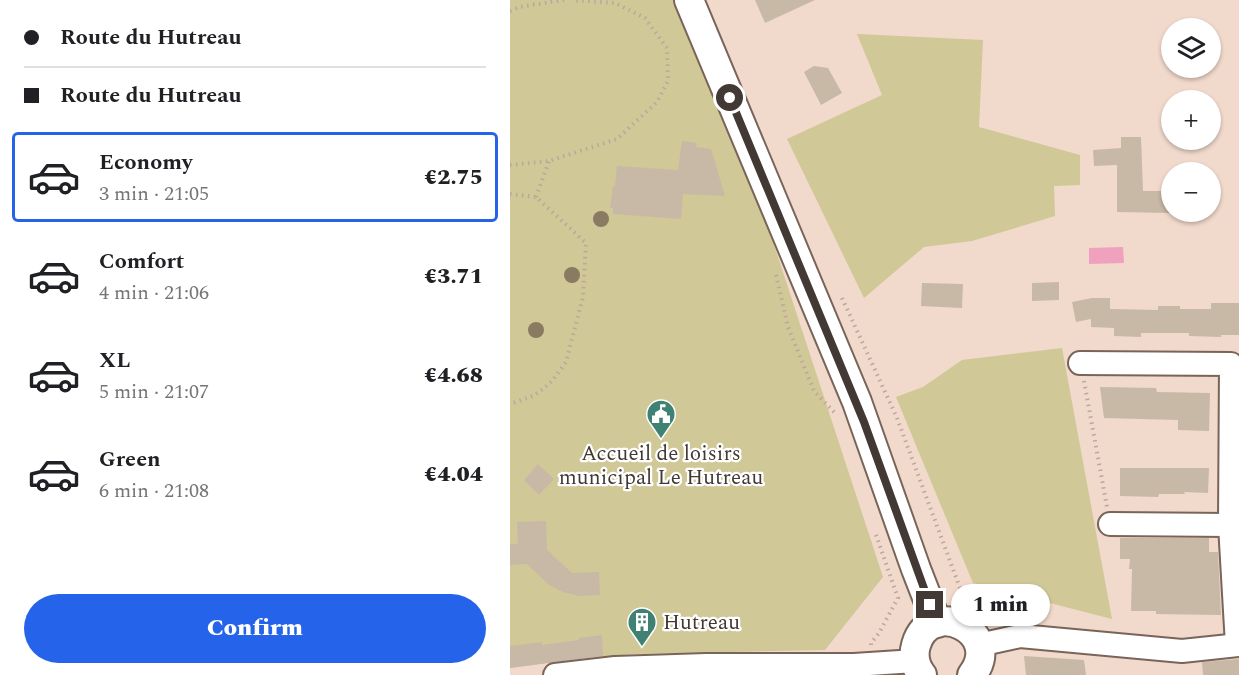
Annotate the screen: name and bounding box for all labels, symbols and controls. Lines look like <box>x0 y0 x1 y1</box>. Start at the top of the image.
map controls <box>1161 18 1221 222</box>
button: layers <box>1161 18 1221 78</box>
text: Route du Hutreau <box>60 21 242 54</box>
text: Route du Hutreau <box>60 79 242 112</box>
route start <box>716 84 743 111</box>
button: + <box>1161 90 1221 150</box>
text: Economy <box>99 146 192 179</box>
icon: car <box>27 150 81 204</box>
text: €2.75 <box>424 161 483 194</box>
button: − <box>1161 162 1221 222</box>
text: 3 min · 21:05 <box>99 179 209 209</box>
text: Comfort <box>99 245 184 278</box>
icon: car <box>27 249 81 303</box>
text: €3.71 <box>424 260 483 293</box>
text: 4 min · 21:06 <box>99 278 209 308</box>
text: XL <box>99 344 130 377</box>
icon: car <box>27 348 81 402</box>
text: €4.68 <box>424 359 483 392</box>
text: 5 min · 21:07 <box>99 377 209 407</box>
public building icon: Accueil de loisirs municipal Le Hutreau <box>645 398 677 440</box>
place label: Accueil de loisirs municipal Le Hutreau <box>559 438 763 494</box>
text: Green <box>99 443 161 476</box>
icon: car <box>27 447 81 501</box>
text: €4.04 <box>424 458 483 491</box>
text: 6 min · 21:08 <box>99 476 209 506</box>
callout: 1 min <box>951 584 1050 626</box>
text: 1 min <box>973 590 1028 620</box>
route end <box>916 591 943 618</box>
button: Confirm <box>24 594 486 663</box>
building icon: Hutreau <box>626 606 658 648</box>
place label: Hutreau <box>663 607 740 639</box>

